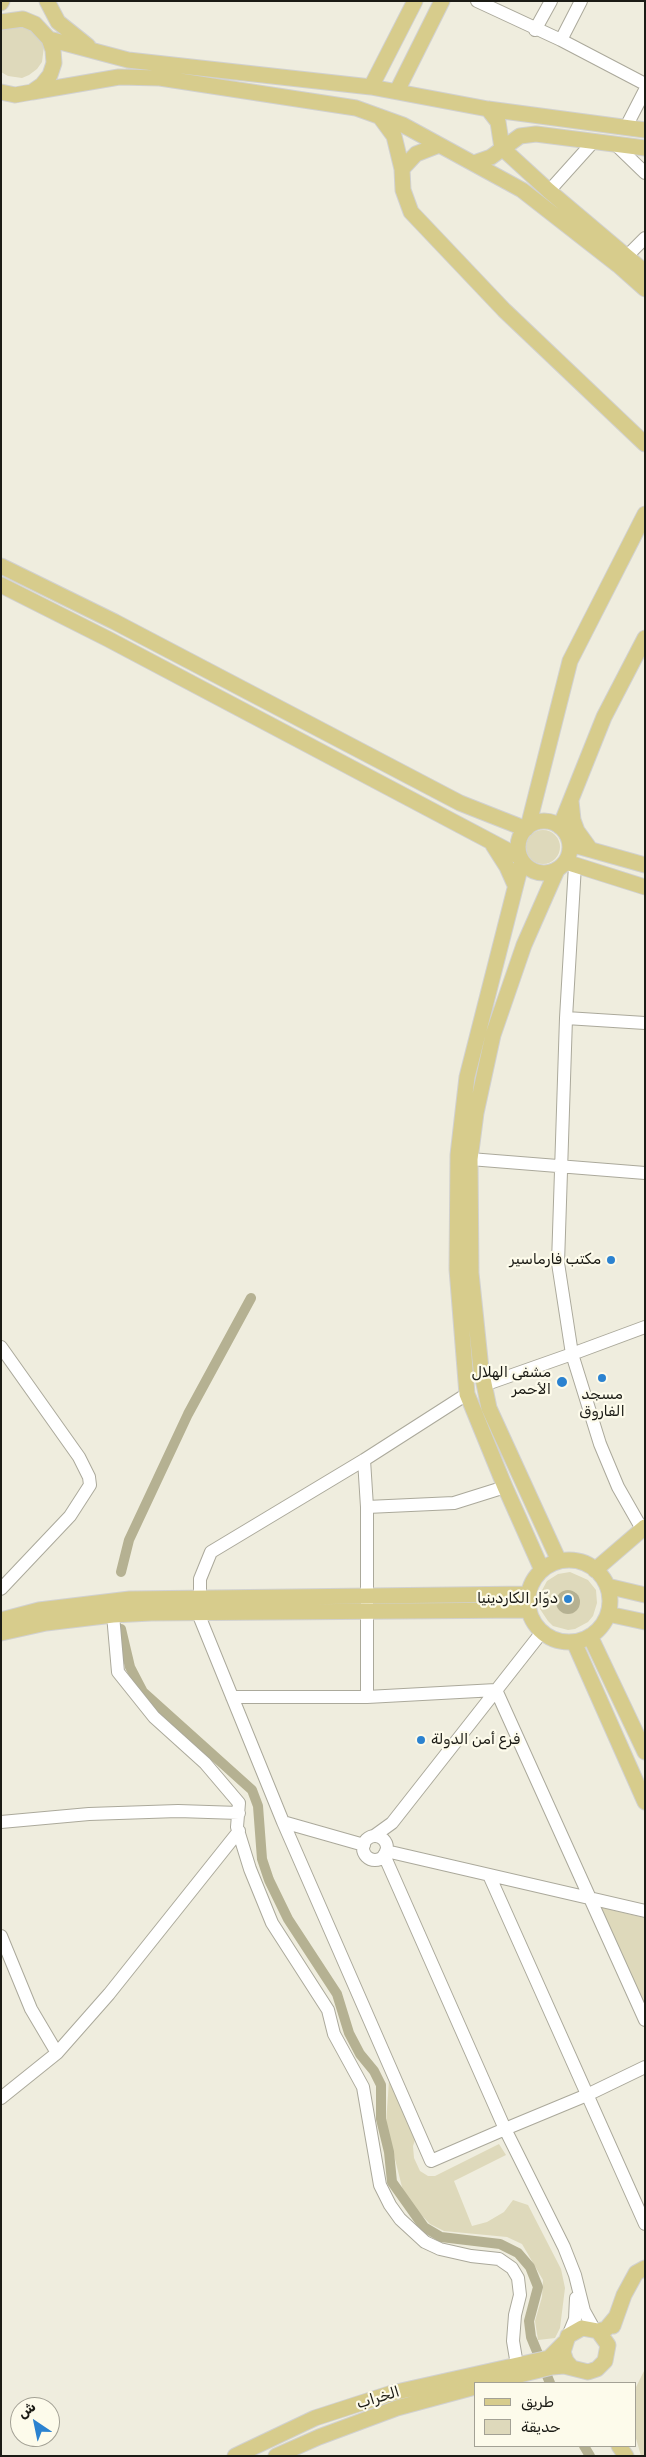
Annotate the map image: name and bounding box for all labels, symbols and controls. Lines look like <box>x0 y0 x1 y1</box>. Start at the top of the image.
place label: مكتب فارماسير <box>509 1251 601 1269</box>
marker: مكتب فارماسير <box>605 1254 617 1266</box>
place label: مشفى الهلال الأحمر <box>472 1364 551 1399</box>
marker: مسجد الفاروق <box>596 1372 608 1384</box>
marker: مشفى الهلال الأحمر <box>555 1375 569 1389</box>
place label: مسجد الفاروق <box>579 1386 625 1421</box>
place label: دوّار الكاردينيا <box>477 1590 558 1608</box>
marker: دوّار الكاردينيا <box>562 1593 574 1605</box>
place label: فرع أمن الدولة <box>431 1731 520 1749</box>
marker: فرع أمن الدولة <box>415 1734 427 1746</box>
legend <box>473 2382 636 2447</box>
street label: الخراب <box>354 2383 402 2413</box>
text: طريق <box>521 2393 554 2411</box>
north arrow <box>10 2397 60 2447</box>
text: ش <box>15 2398 39 2422</box>
text: حديقة <box>521 2418 561 2436</box>

